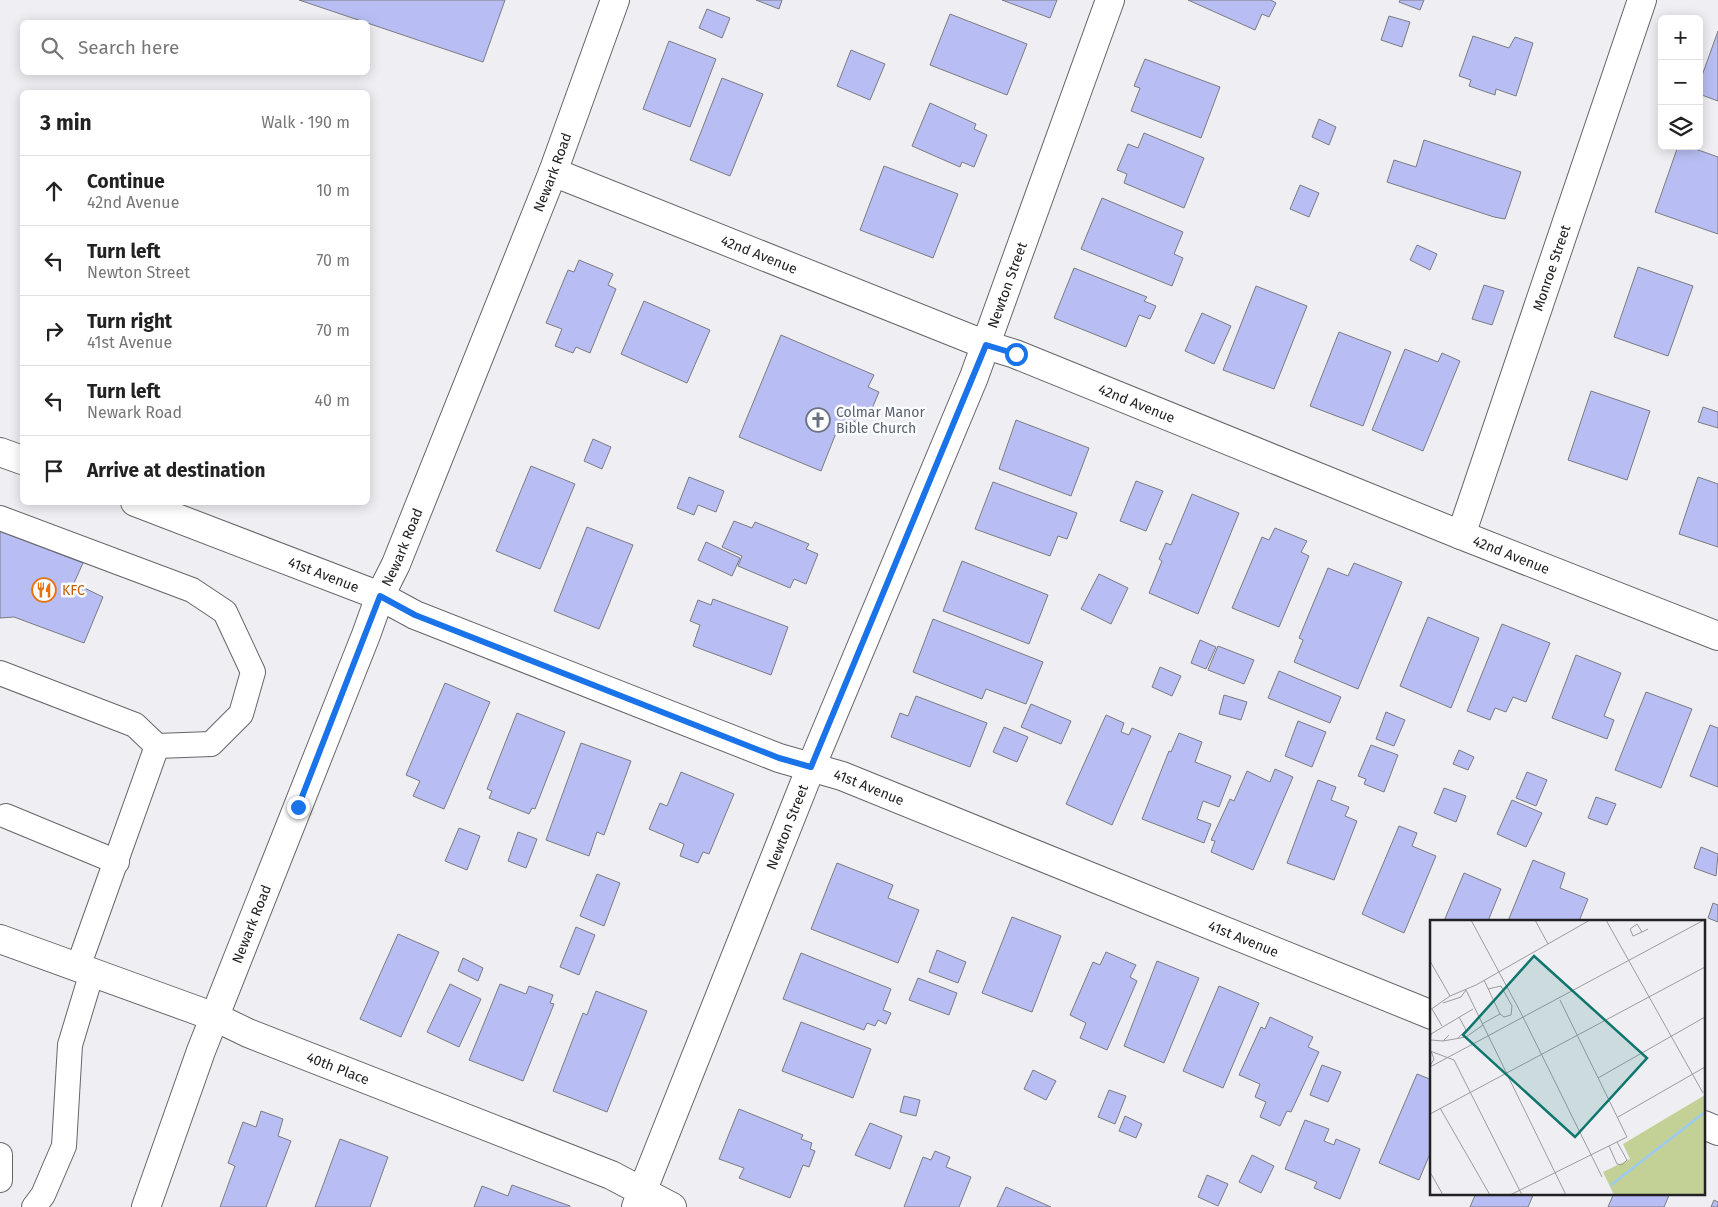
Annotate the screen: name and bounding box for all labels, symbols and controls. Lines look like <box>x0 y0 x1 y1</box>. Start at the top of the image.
map controls <box>1658 15 1703 150</box>
button: + <box>1658 15 1703 60</box>
search box <box>20 20 370 75</box>
icon: search <box>38 34 66 62</box>
text: Search here <box>78 36 179 59</box>
button: − <box>1658 60 1703 105</box>
button: layers <box>1658 105 1703 150</box>
text: 3 min <box>40 110 92 136</box>
text: Walk · 190 m <box>261 113 350 132</box>
street label: Newark Road <box>530 130 575 214</box>
text: Continue <box>87 170 165 193</box>
icon: ahead <box>40 177 68 205</box>
text: 10 m <box>316 181 350 200</box>
text: 42nd Avenue <box>87 193 179 212</box>
street label: Monroe Street <box>1529 222 1575 313</box>
street label: 42nd Avenue <box>718 232 800 278</box>
street label: Newton Street <box>984 239 1031 331</box>
text: Turn left <box>87 240 161 263</box>
icon: left <box>40 247 68 275</box>
text: 70 m <box>316 251 350 270</box>
text: Newton Street <box>87 263 190 282</box>
text: Turn right <box>87 310 172 333</box>
icon: right <box>40 317 68 345</box>
text: 70 m <box>316 321 350 340</box>
text: 41st Avenue <box>87 333 172 352</box>
route start <box>1005 343 1028 366</box>
text: Turn left <box>87 380 161 403</box>
street label: 42nd Avenue <box>1096 381 1177 427</box>
icon: left <box>40 387 68 415</box>
text: 40 m <box>315 391 350 410</box>
text: Newark Road <box>87 403 182 422</box>
place label: Colmar Manor Bible Church <box>836 404 925 437</box>
church icon: Colmar Manor Bible Church <box>805 407 831 433</box>
icon: arrive <box>40 457 68 485</box>
text: Arrive at destination <box>87 459 266 482</box>
street label: Newark Road <box>378 506 426 589</box>
street label: 42nd Avenue <box>1470 533 1552 578</box>
street label: 41st Avenue <box>286 554 361 596</box>
restaurant icon: KFC <box>31 577 57 603</box>
place label: KFC <box>62 582 85 599</box>
street label: 41st Avenue <box>832 766 907 809</box>
street label: Newton Street <box>763 781 813 872</box>
route end <box>287 796 310 819</box>
street label: Newark Road <box>229 882 275 966</box>
street label: 41st Avenue <box>1206 917 1281 961</box>
inset map <box>1430 920 1706 1194</box>
street label: 40th Place <box>304 1049 372 1089</box>

